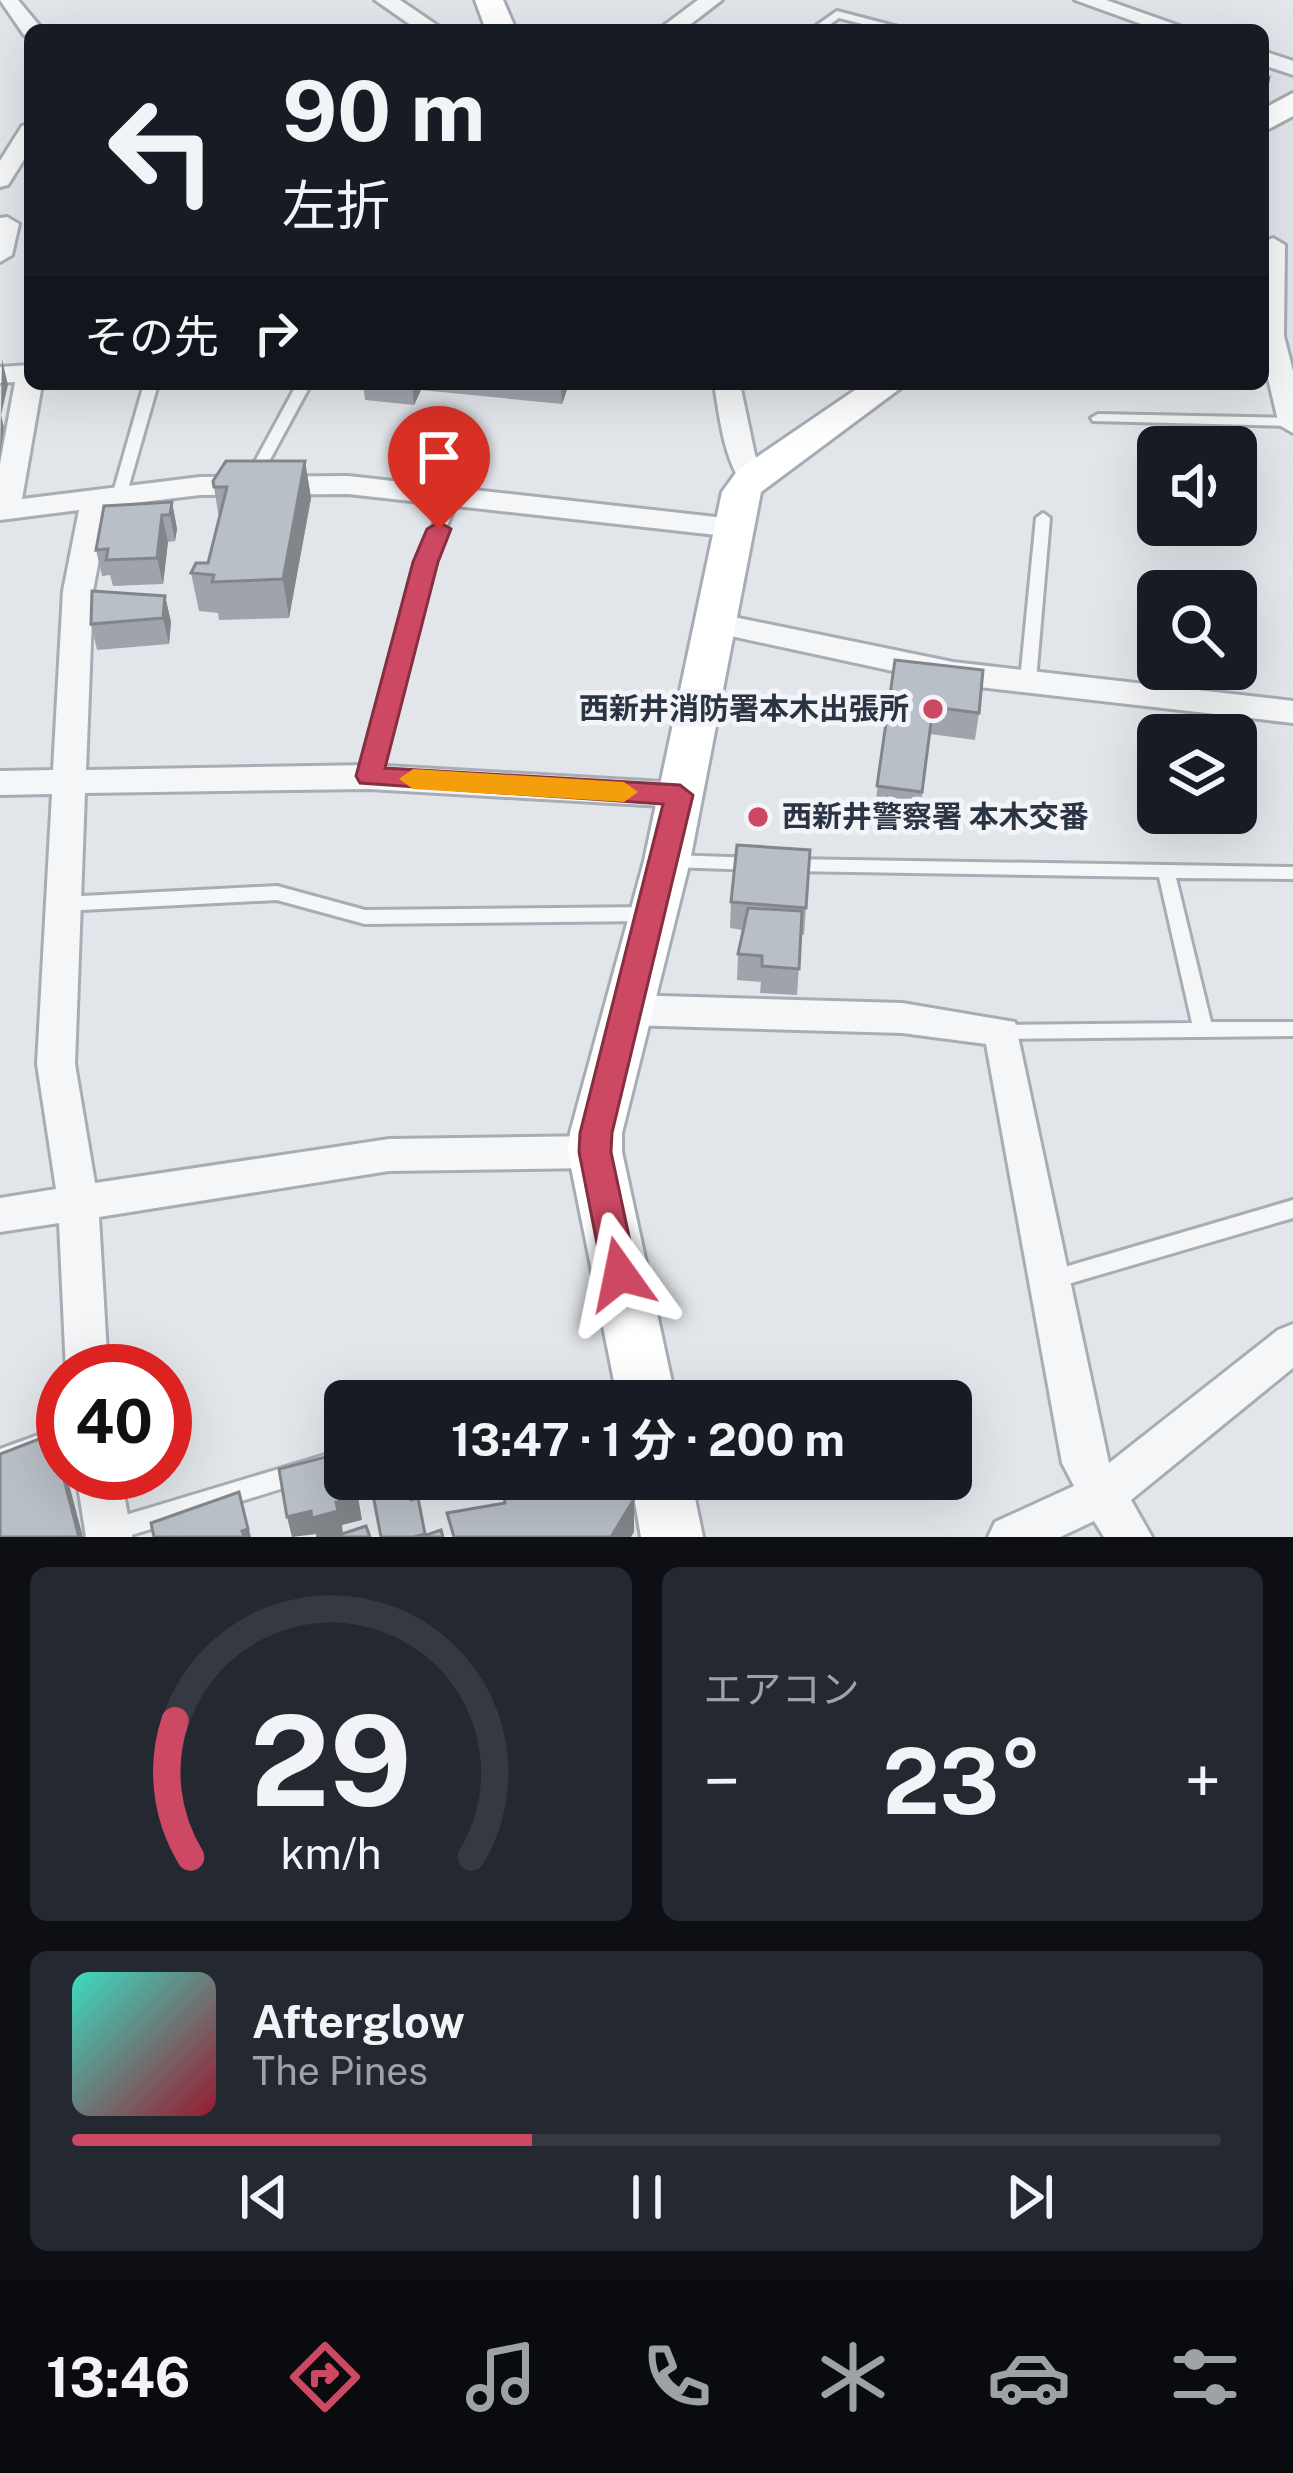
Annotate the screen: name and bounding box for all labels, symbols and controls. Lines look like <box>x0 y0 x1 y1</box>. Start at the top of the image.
text: 90 m <box>282 61 485 160</box>
icon: left <box>84 72 240 228</box>
text: 左折 <box>282 174 390 237</box>
icon: right <box>243 300 309 366</box>
text: その先 <box>84 310 219 363</box>
pin <box>388 406 490 529</box>
icon: arrive <box>406 424 472 490</box>
map controls <box>1137 426 1257 834</box>
button: sound <box>1137 426 1257 546</box>
button: search <box>1137 570 1257 690</box>
place label: 西新井消防署本木出張所 <box>579 690 909 726</box>
marker: 西新井消防署本木出張所 <box>920 696 946 722</box>
button: layers <box>1137 714 1257 834</box>
place label: 西新井警察署 本木交番 <box>782 798 1089 834</box>
marker: 西新井警察署 本木交番 <box>745 804 771 830</box>
position arrow <box>557 1211 683 1337</box>
speed limit sign: 40 <box>36 1344 192 1500</box>
text: 13:47 · 1 分 · 200 m <box>451 1413 845 1466</box>
text: エアコン <box>704 1666 860 1712</box>
text: 29 <box>250 1687 411 1834</box>
text: 23° <box>882 1728 1042 1834</box>
text: − <box>704 1742 740 1820</box>
text: + <box>1184 1742 1221 1820</box>
text: km/h <box>280 1828 381 1879</box>
text: Afterglow <box>252 1995 465 2048</box>
text: The Pines <box>252 2048 428 2094</box>
icon: previous <box>231 2164 297 2230</box>
icon: pause <box>614 2164 680 2230</box>
icon: next <box>997 2164 1063 2230</box>
icon: directions <box>283 2335 367 2419</box>
icon: music <box>459 2335 543 2419</box>
icon: phone <box>635 2335 719 2419</box>
icon: climate <box>811 2335 895 2419</box>
icon: car <box>987 2335 1071 2419</box>
icon: filters <box>1163 2335 1247 2419</box>
text: 13:46 <box>46 2346 191 2409</box>

